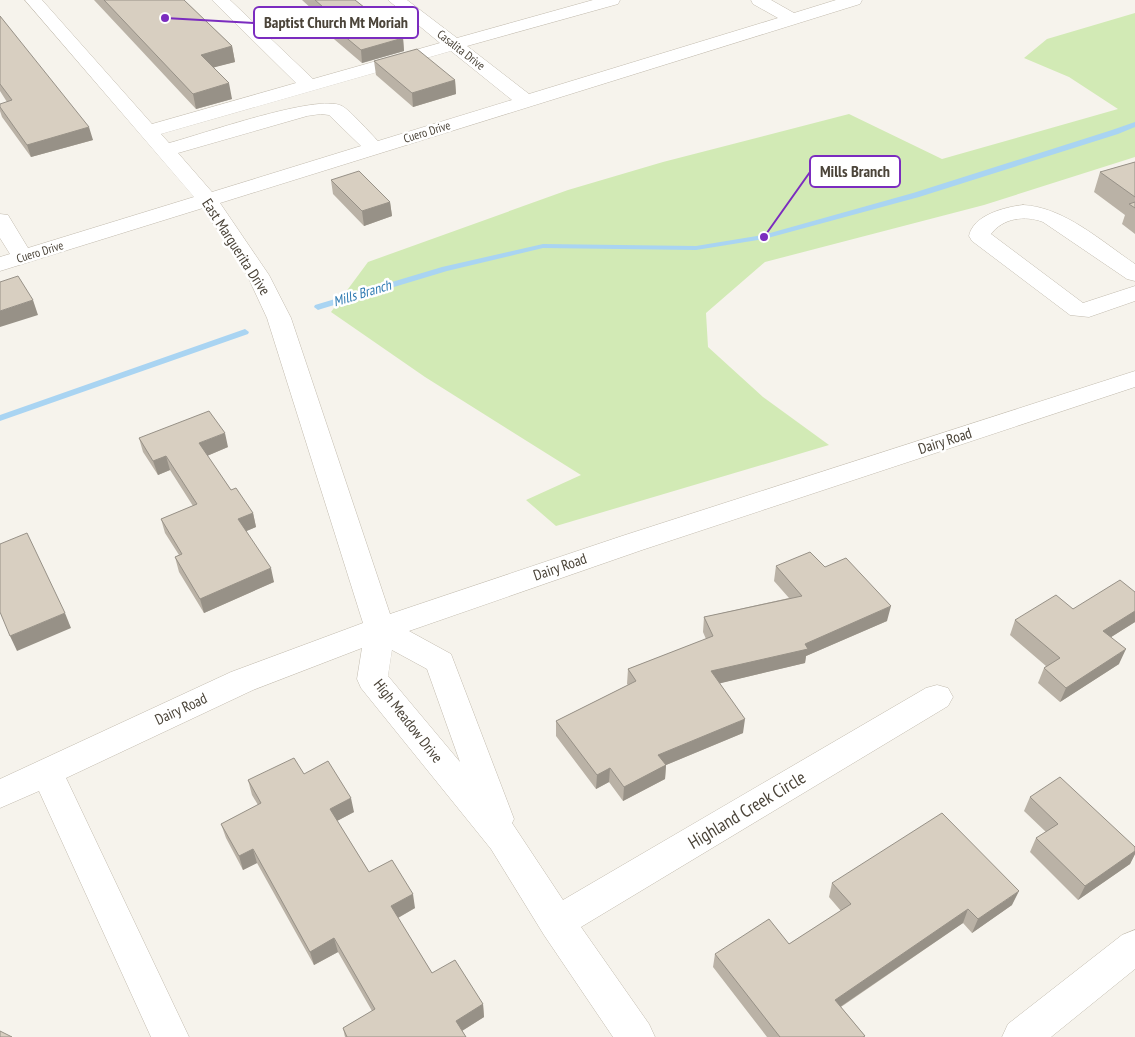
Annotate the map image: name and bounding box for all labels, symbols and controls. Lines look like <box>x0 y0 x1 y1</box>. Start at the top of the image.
callout: Baptist Church Mt Moriah <box>254 7 418 38</box>
text: Baptist Church Mt Moriah <box>264 12 408 32</box>
street label: Casalita Drive <box>434 26 488 73</box>
street label: Cuero Drive <box>402 117 452 146</box>
callout: Mills Branch <box>810 156 900 187</box>
text: Mills Branch <box>820 161 890 181</box>
street label: East Marguerita Drive <box>198 195 275 299</box>
street label: Cuero Drive <box>15 237 65 266</box>
water label: Mills Branch <box>331 275 394 310</box>
street label: Dairy Road <box>916 423 974 458</box>
street label: Dairy Road <box>531 549 589 584</box>
street label: High Meadow Drive <box>370 675 447 766</box>
street label: Dairy Road <box>152 688 210 729</box>
street label: Highland Creek Circle <box>684 765 810 854</box>

